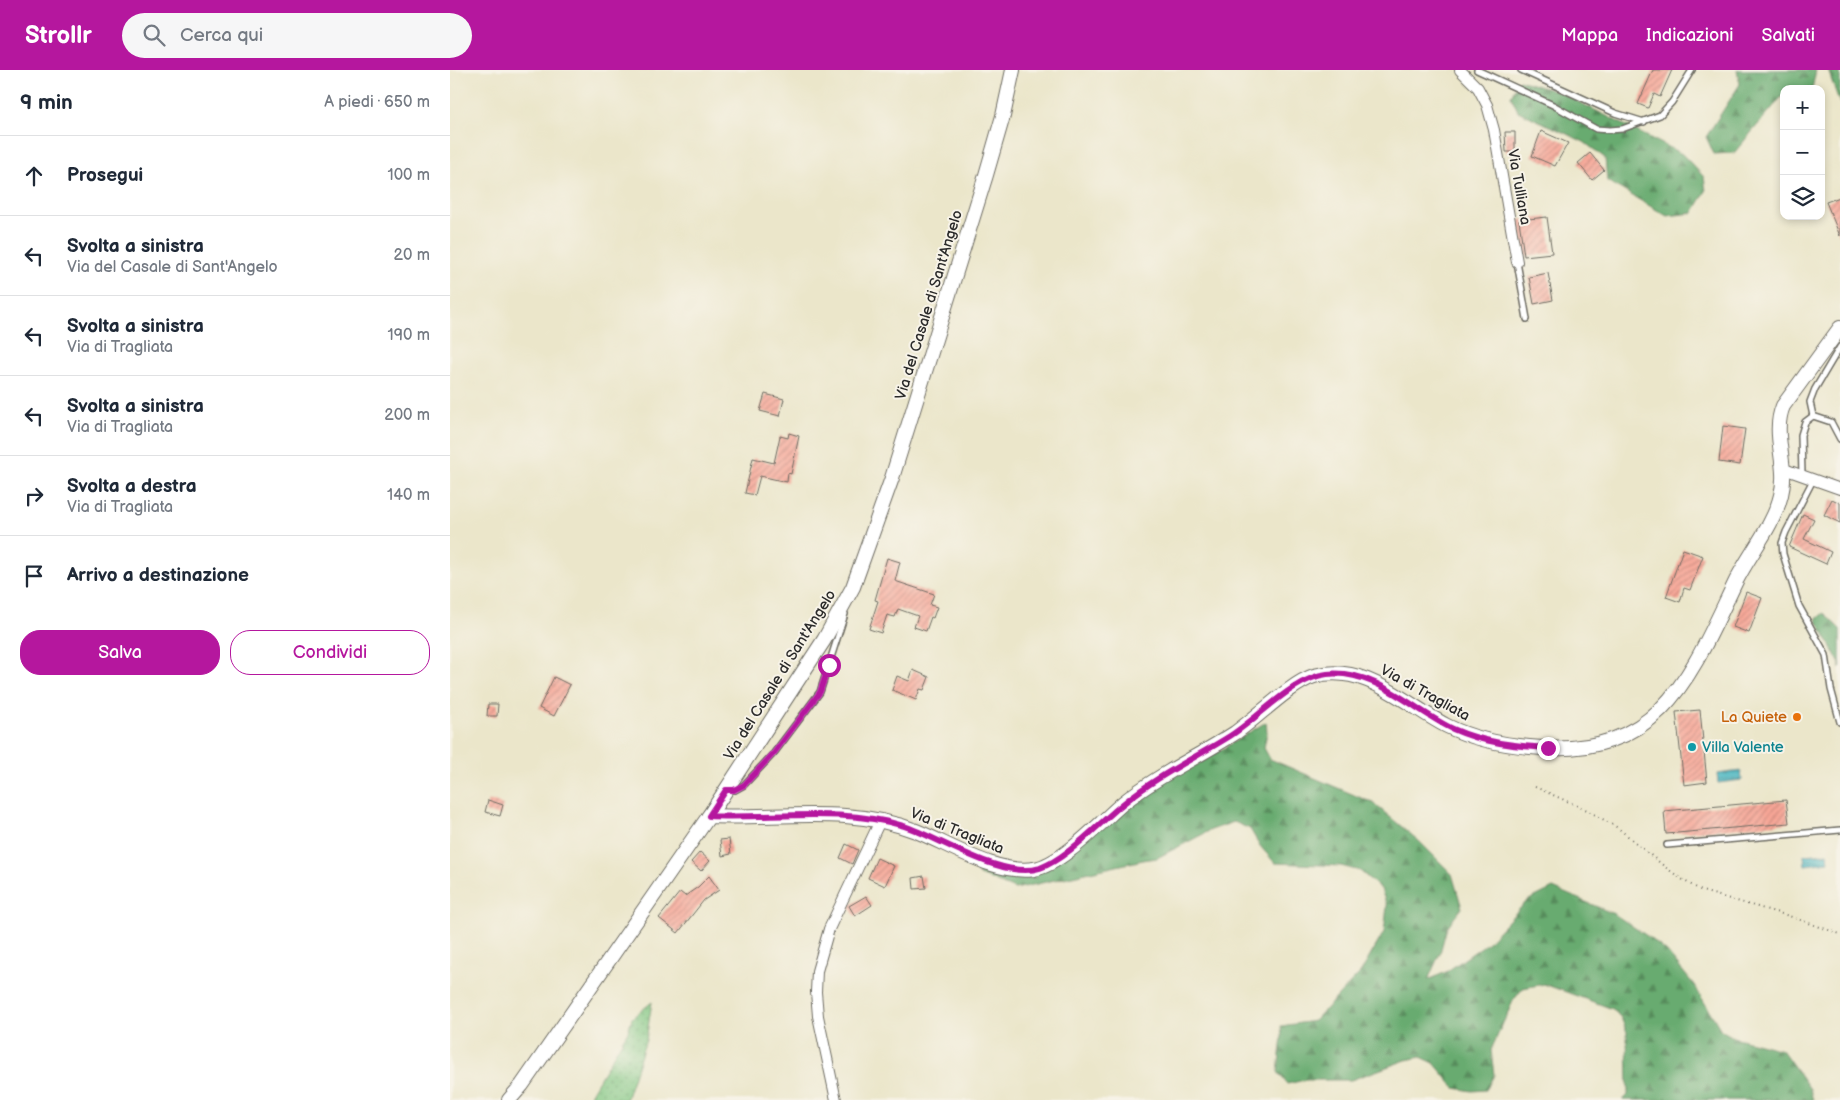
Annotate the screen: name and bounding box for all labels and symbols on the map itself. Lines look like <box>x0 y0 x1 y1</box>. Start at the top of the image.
street label: Via Tulliana <box>1503 148 1535 226</box>
street label: Via del Casale di Sant'Angelo <box>891 208 967 402</box>
street label: Via del Casale di Sant'Angelo <box>720 586 840 764</box>
route start <box>818 654 841 677</box>
street label: Via di Tragliata <box>1377 661 1473 725</box>
place label: La Quiete <box>1721 708 1787 727</box>
marker: La Quiete <box>1791 711 1803 723</box>
route end <box>1537 737 1560 760</box>
place label: Villa Valente <box>1702 738 1784 757</box>
marker: Villa Valente <box>1686 741 1698 753</box>
street label: Via di Tragliata <box>907 804 1007 858</box>

